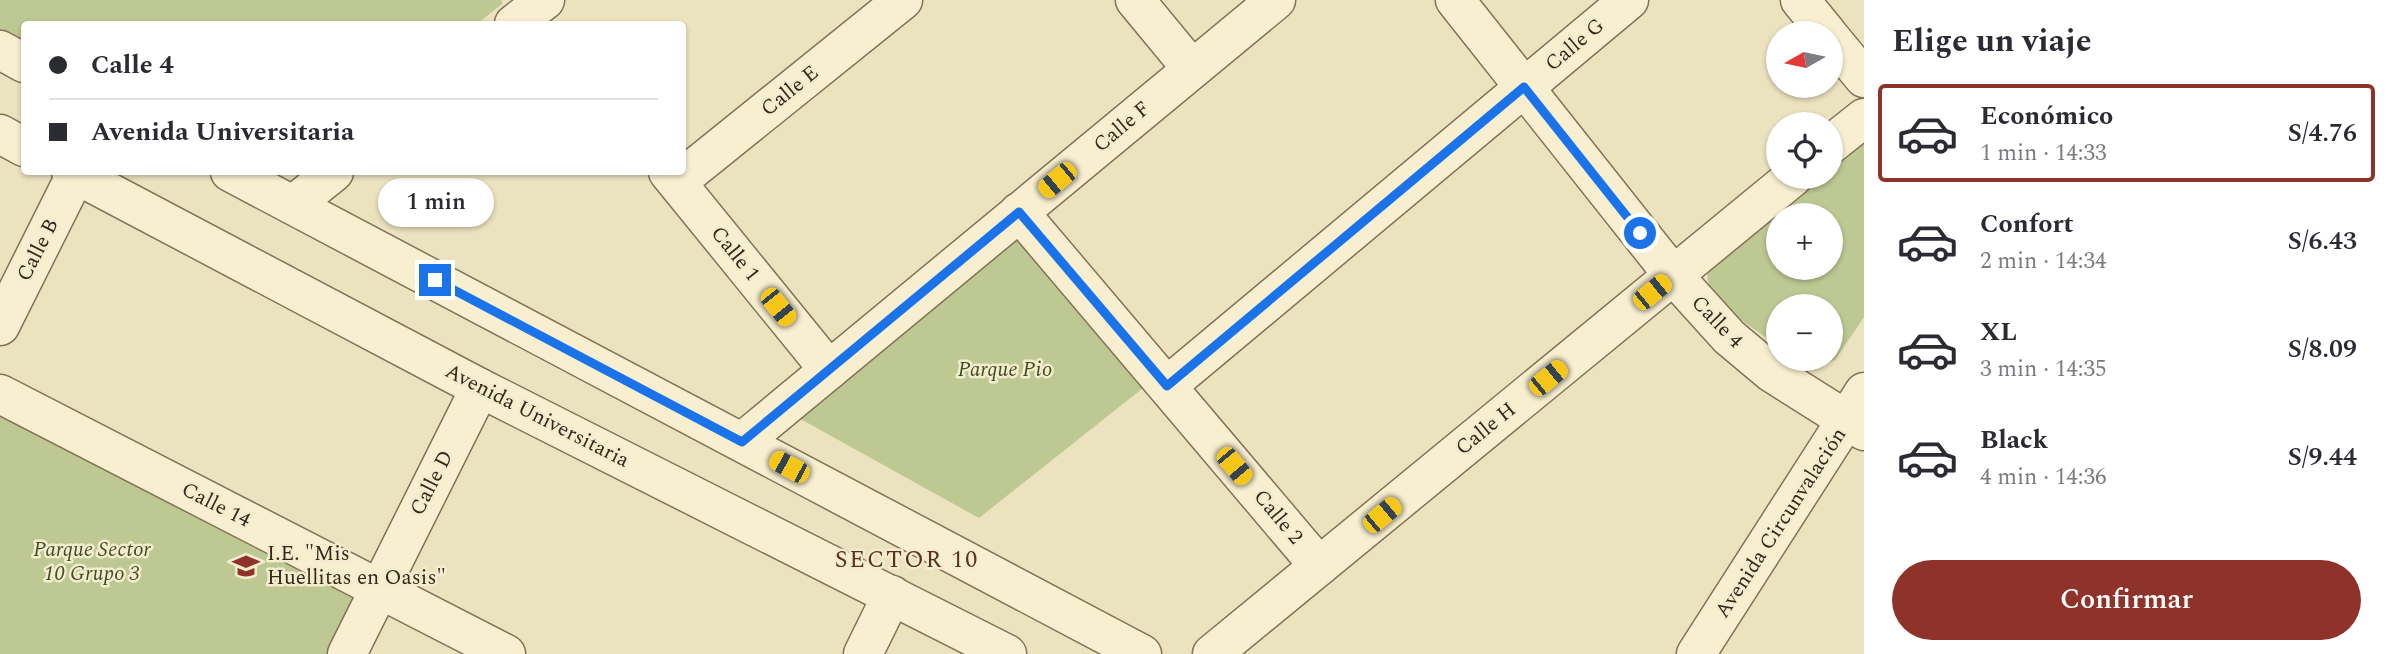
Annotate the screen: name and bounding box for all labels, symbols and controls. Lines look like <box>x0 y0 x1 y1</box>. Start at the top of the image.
street label: Calle G <box>1538 10 1612 80</box>
text: Elige un viaje <box>1892 17 2092 66</box>
north arrow <box>1766 21 1843 98</box>
map controls <box>1766 21 1843 371</box>
text: Calle 4 <box>91 45 174 85</box>
street label: Calle E <box>754 58 826 124</box>
street label: Calle F <box>1086 94 1158 160</box>
text: Económico <box>1980 96 2113 136</box>
icon: car <box>1896 102 1959 165</box>
text: Avenida Universitaria <box>91 112 354 152</box>
button: locate <box>1766 112 1843 189</box>
text: S/4.76 <box>2287 113 2357 153</box>
text: 1 min · 14:33 <box>1980 136 2107 171</box>
car <box>1035 158 1080 202</box>
callout: 1 min <box>377 178 493 228</box>
text: 1 min <box>406 185 466 220</box>
button: + <box>1766 203 1843 280</box>
text: Confort <box>1980 204 2074 244</box>
icon: car <box>1896 210 1959 273</box>
street label: Calle B <box>9 213 67 287</box>
route start <box>1624 217 1656 249</box>
street label: Calle 1 <box>703 219 767 289</box>
text: S/6.43 <box>2287 221 2357 261</box>
text: 2 min · 14:34 <box>1980 244 2107 279</box>
route end <box>419 264 451 296</box>
car <box>1630 271 1675 313</box>
car <box>757 284 800 330</box>
street label: Calle 4 <box>1683 288 1751 356</box>
button: − <box>1766 294 1843 371</box>
text: XL <box>1980 312 2017 352</box>
icon: car <box>1896 318 1959 381</box>
text: S/8.09 <box>2287 329 2357 369</box>
text: 3 min · 14:35 <box>1980 352 2107 387</box>
park label: Parque Pio <box>958 354 1052 386</box>
street label: Avenida Universitaria <box>439 356 636 477</box>
car <box>1526 357 1571 399</box>
street label: Calle H <box>1449 394 1523 464</box>
text: Black <box>1980 420 2048 460</box>
street label: Avenida Circunvalación <box>1707 421 1855 625</box>
icon: car <box>1896 426 1959 489</box>
text: S/9.44 <box>2287 437 2357 477</box>
car <box>1213 443 1256 489</box>
street label: Calle D <box>402 445 462 521</box>
car <box>766 448 813 486</box>
text: 4 min · 14:36 <box>1980 460 2107 495</box>
street label: Calle 14 <box>176 474 257 536</box>
street label: Calle 2 <box>1245 482 1311 552</box>
car <box>1360 493 1405 537</box>
park label: Parque Sector 10 Grupo 3 <box>33 534 152 590</box>
place label: I.E. "Mis Huellitas en Oasis" <box>267 538 446 594</box>
district label: SECTOR 10 <box>835 542 979 578</box>
school or university icon: I.E. "Mis Huellitas en Oasis" <box>231 551 261 581</box>
button: Confirmar <box>1892 560 2361 640</box>

